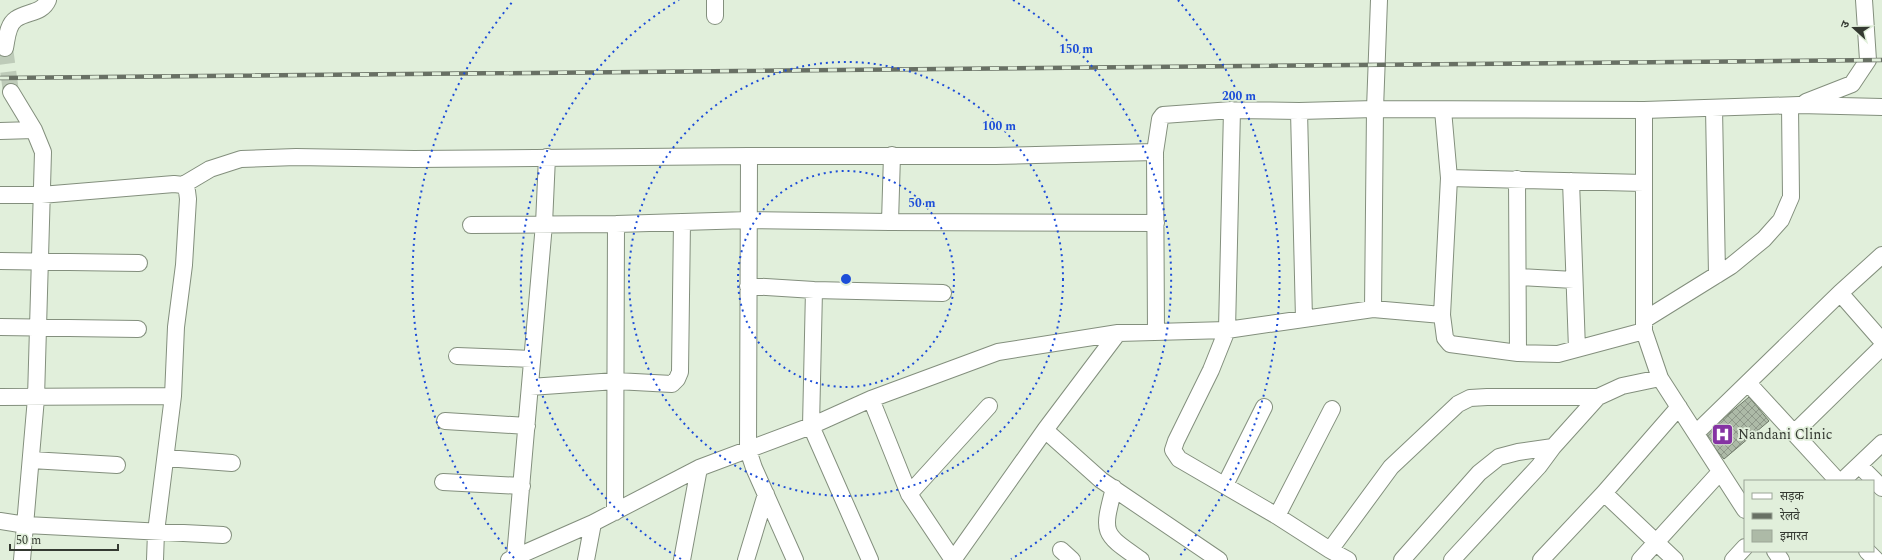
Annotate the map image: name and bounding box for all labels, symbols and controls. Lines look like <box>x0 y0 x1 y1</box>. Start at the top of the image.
north arrow <box>1834 8 1874 48</box>
text: उ <box>1836 18 1854 31</box>
text: 150 m <box>1059 40 1093 59</box>
text: 200 m <box>1222 87 1256 106</box>
text: 100 m <box>982 117 1016 136</box>
text: 50 m <box>908 194 936 213</box>
centre of rings <box>839 272 853 286</box>
hospital icon: Nandani Clinic <box>1710 421 1736 447</box>
place label: Nandani Clinic <box>1738 424 1833 445</box>
legend <box>1744 480 1874 552</box>
text: सड़क <box>1780 487 1805 506</box>
text: रेलवे <box>1780 507 1800 526</box>
scale bar <box>10 526 118 552</box>
text: इमारत <box>1780 527 1809 546</box>
text: 50 m <box>16 531 41 550</box>

